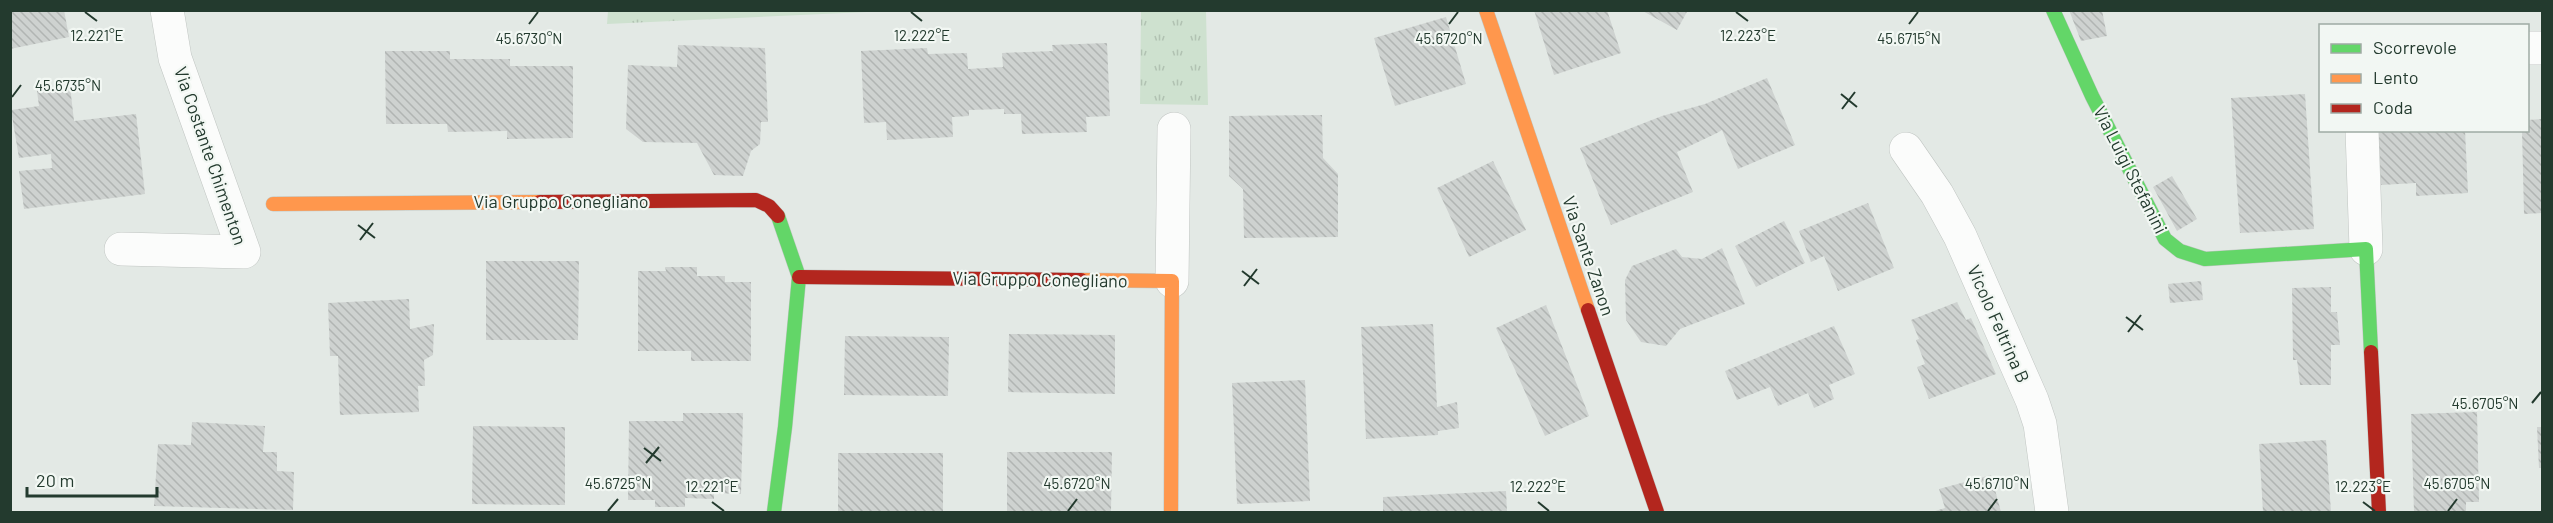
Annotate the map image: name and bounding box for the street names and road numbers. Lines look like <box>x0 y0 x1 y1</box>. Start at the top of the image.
street label: Via Costante Chimenton <box>170 64 252 248</box>
street label: Via Luigi Stefanini <box>2089 102 2173 237</box>
street label: Via Gruppo Conegliano <box>473 190 649 212</box>
street label: Via Sante Zanon <box>1558 193 1620 318</box>
street label: Vicolo Feltrina B <box>1963 261 2035 386</box>
street label: Via Gruppo Conegliano <box>952 266 1128 292</box>

